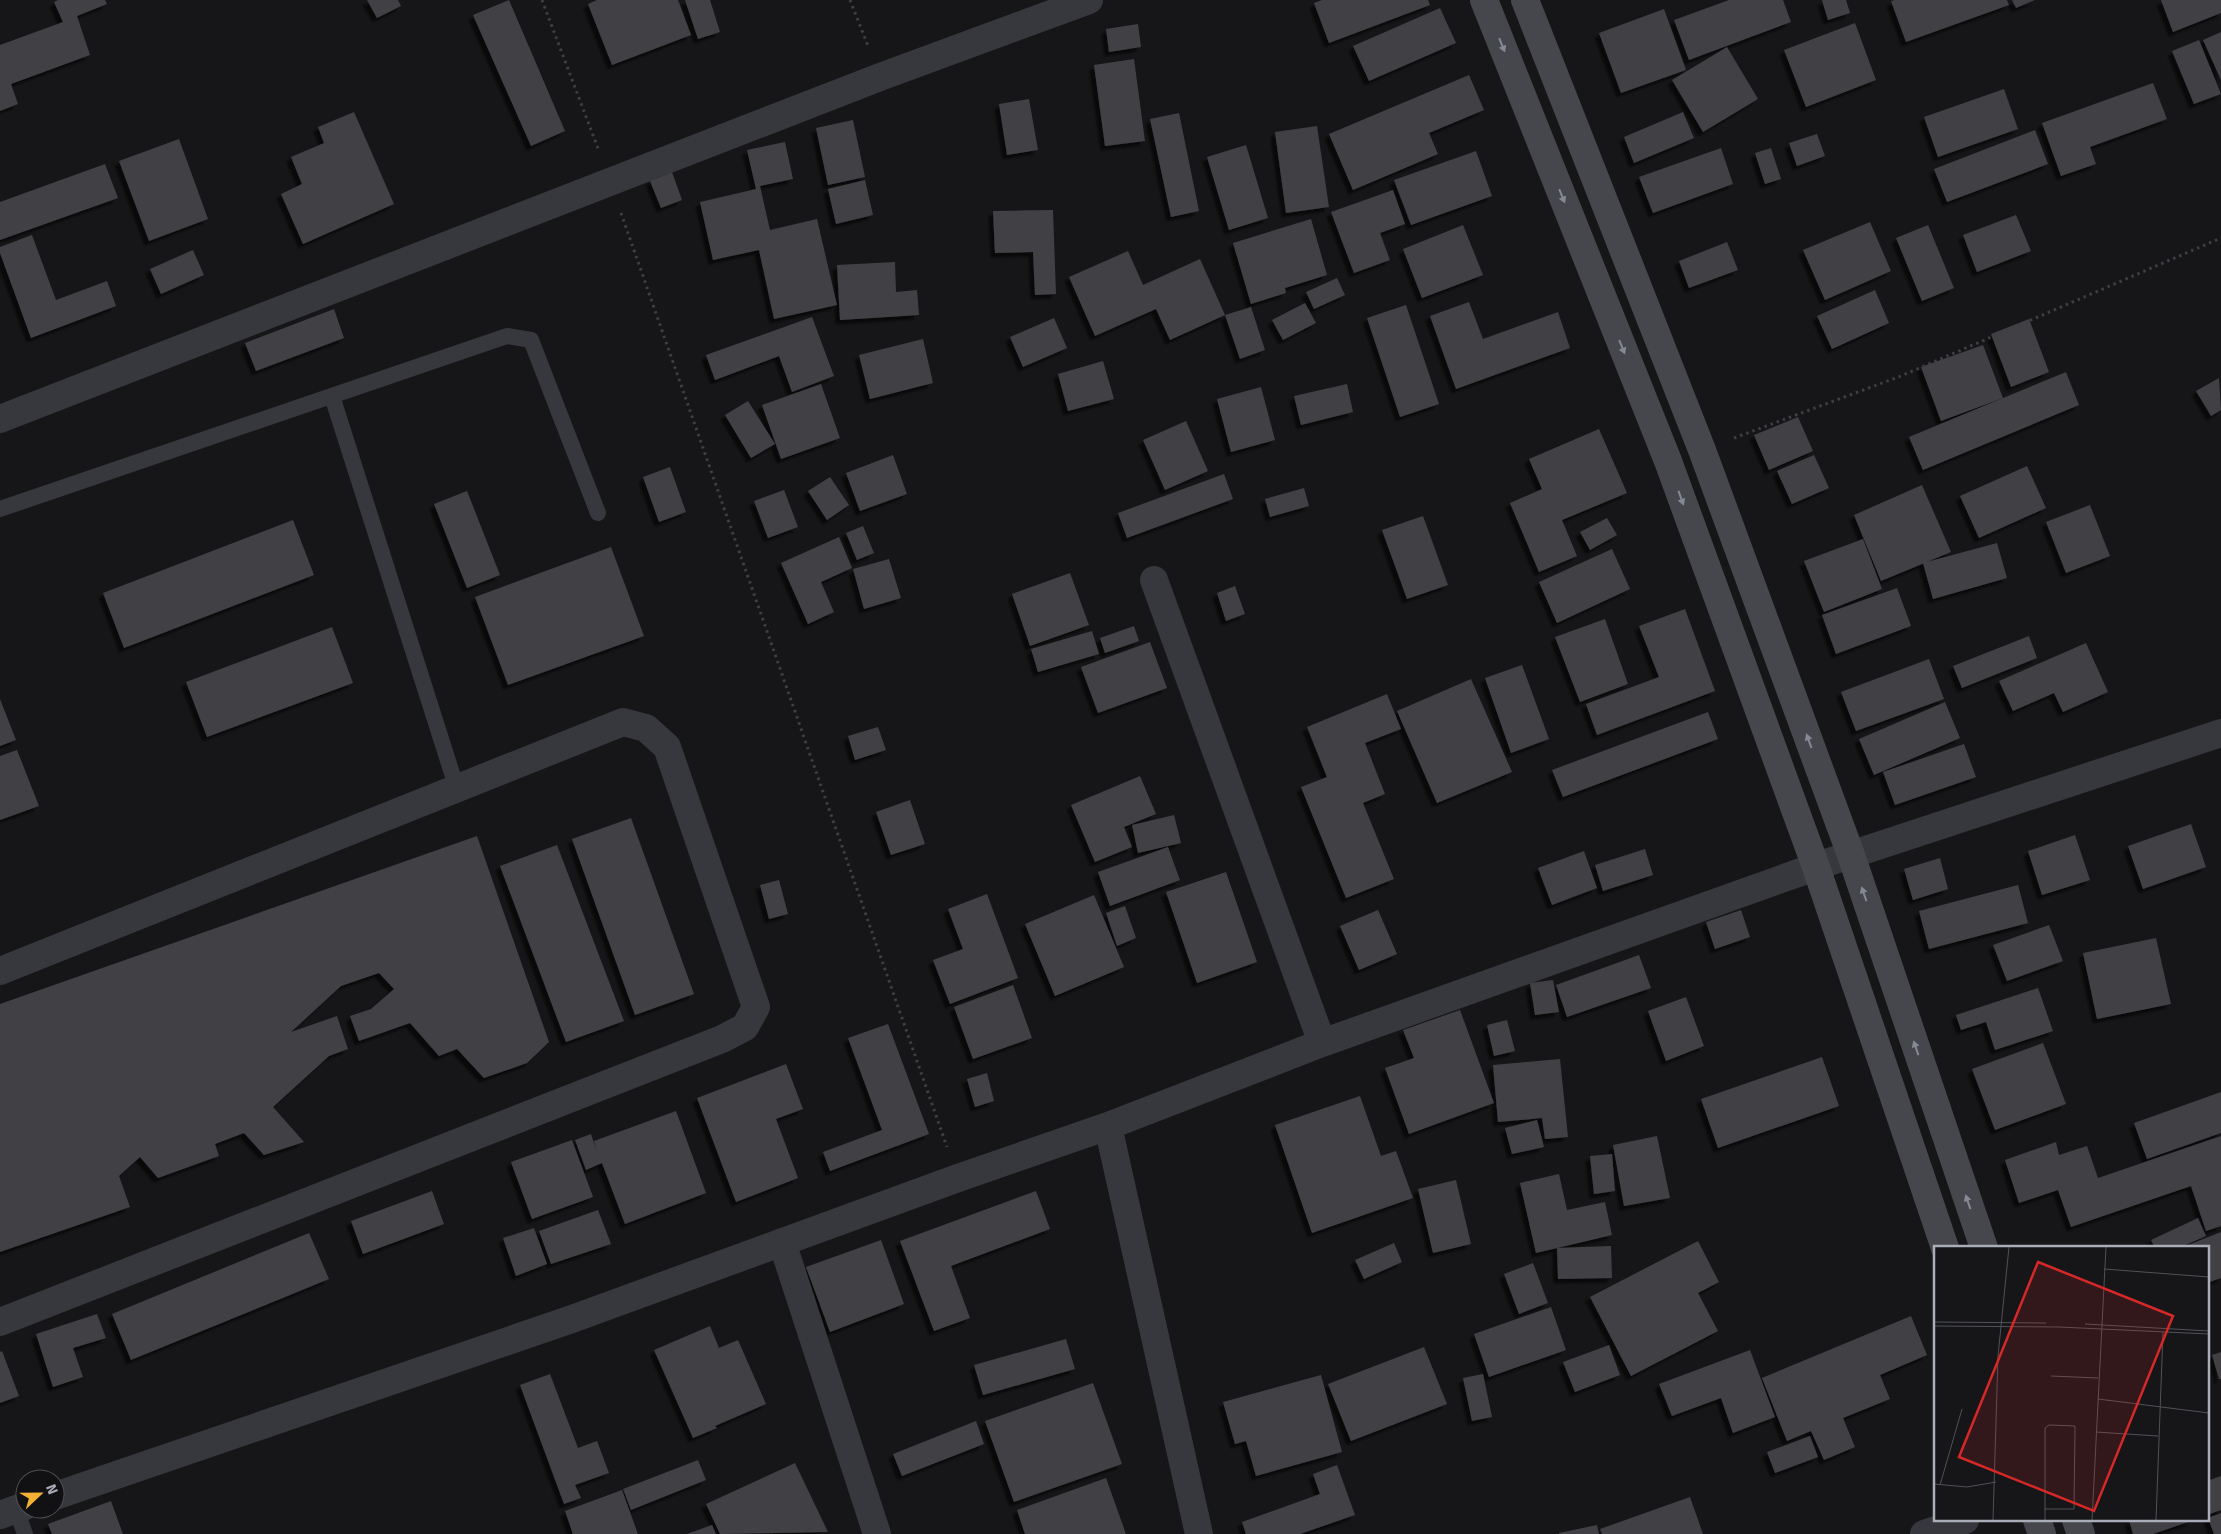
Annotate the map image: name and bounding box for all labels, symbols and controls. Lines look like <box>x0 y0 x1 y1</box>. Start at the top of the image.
one-way arrow <box>1498 38 1506 52</box>
one-way arrow <box>1558 189 1566 204</box>
one-way arrow <box>1618 340 1626 355</box>
one-way arrow <box>1678 491 1685 506</box>
one-way arrow <box>1805 733 1813 748</box>
one-way arrow <box>1860 886 1867 901</box>
one-way arrow <box>1912 1040 1919 1055</box>
one-way arrow <box>1964 1194 1972 1209</box>
inset map <box>1934 1246 2208 1522</box>
north arrow <box>15 1469 65 1519</box>
text: N <box>42 1482 61 1497</box>

